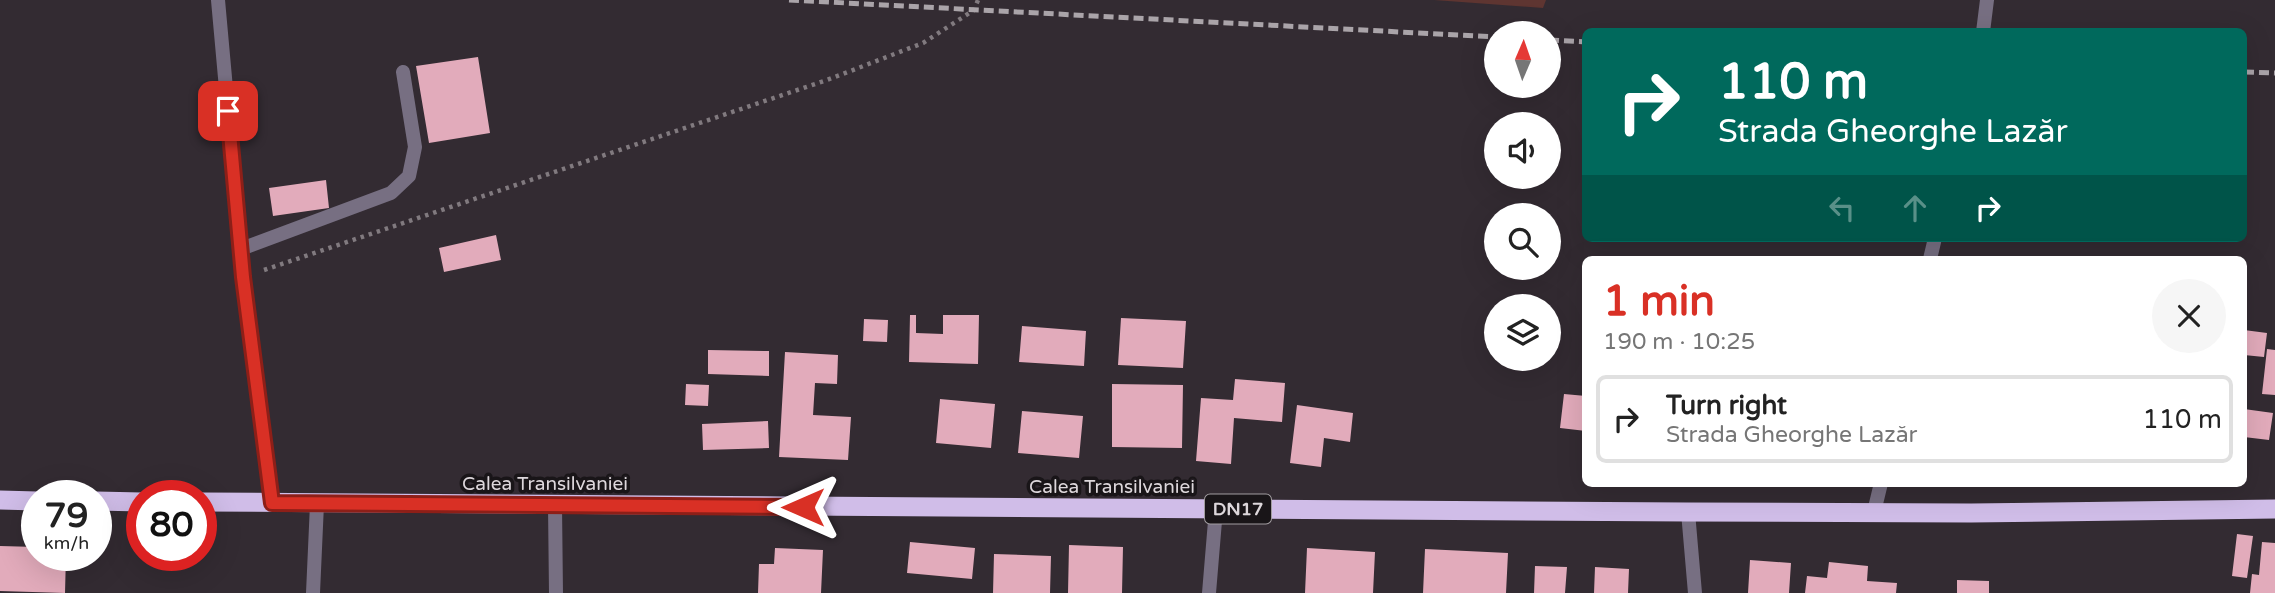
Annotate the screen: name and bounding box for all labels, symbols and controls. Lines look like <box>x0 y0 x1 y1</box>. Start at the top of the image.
north arrow <box>1484 21 1561 98</box>
map controls <box>1484 21 1561 371</box>
text: 110 m <box>1718 53 1868 112</box>
icon: right <box>1603 56 1694 147</box>
pin <box>198 81 258 141</box>
icon: arrive <box>209 92 247 130</box>
button: sound <box>1484 112 1561 189</box>
text: Strada Gheorghe Lazăr <box>1718 113 2068 151</box>
icon: left <box>1823 189 1861 227</box>
icon: ahead <box>1896 189 1934 227</box>
icon: right <box>1969 189 2007 227</box>
button: search <box>1484 203 1561 280</box>
text: 1 min <box>1603 276 1715 327</box>
button: close <box>2152 279 2226 353</box>
button: layers <box>1484 294 1561 371</box>
text: 190 m · 10:25 <box>1603 328 1755 356</box>
text: Turn right <box>1666 390 1787 421</box>
icon: right <box>1607 400 1645 438</box>
text: 110 m <box>2142 404 2222 435</box>
text: Strada Gheorghe Lazăr <box>1666 421 1917 449</box>
position arrow <box>766 470 840 544</box>
street label: Calea Transilvaniei <box>462 473 628 495</box>
street label: Calea Transilvaniei <box>1029 476 1195 498</box>
speed limit sign: 80 <box>126 480 217 571</box>
road number: DN17 <box>1205 494 1271 524</box>
text: 79 <box>45 495 88 537</box>
text: km/h <box>44 532 89 554</box>

